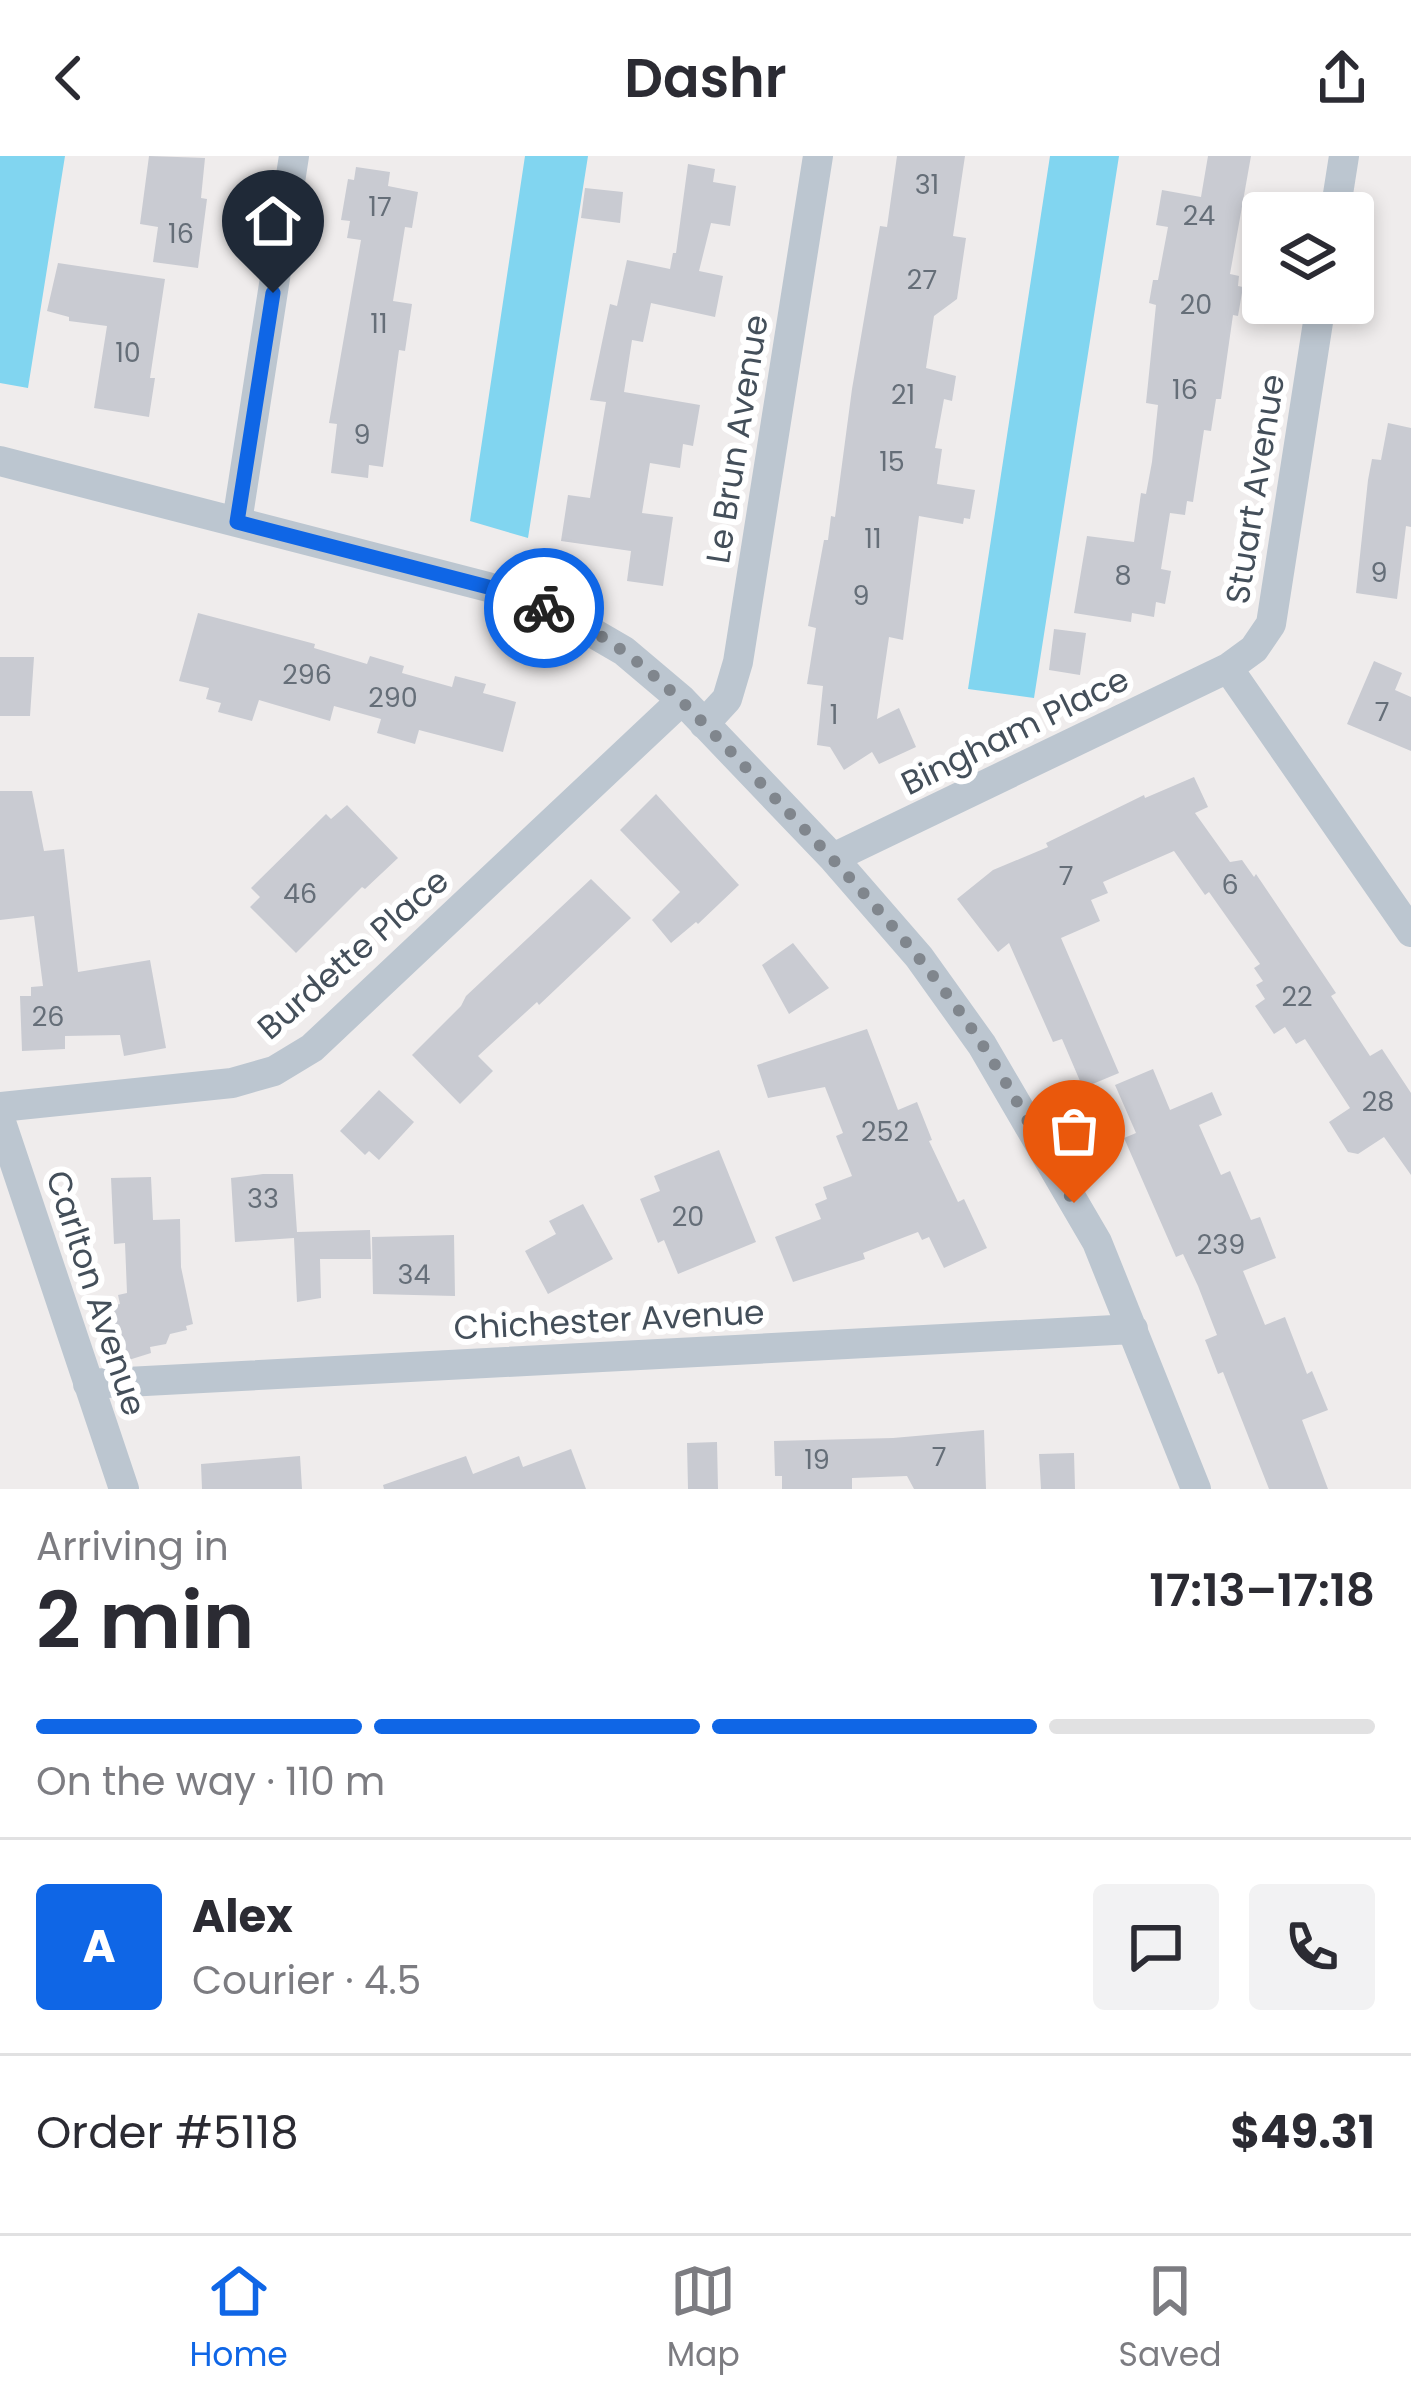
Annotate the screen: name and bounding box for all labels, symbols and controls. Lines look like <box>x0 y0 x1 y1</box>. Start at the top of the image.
text: Dashr <box>624 40 787 116</box>
icon: back <box>36 45 102 111</box>
icon: share <box>1309 45 1375 111</box>
house number: 31 <box>915 166 939 203</box>
pin <box>222 170 324 293</box>
icon: home <box>240 188 306 254</box>
house number: 17 <box>368 188 392 225</box>
map controls <box>1242 192 1374 324</box>
button: layers <box>1242 192 1374 324</box>
house number: 24 <box>1183 197 1215 234</box>
house number: 16 <box>168 215 194 252</box>
house number: 27 <box>907 261 937 298</box>
house number: 20 <box>1180 286 1212 323</box>
house number: 11 <box>370 305 388 342</box>
street label: Le Brun Avenue <box>694 311 780 567</box>
house number: 10 <box>115 334 141 371</box>
house number: 16 <box>1172 371 1198 408</box>
street label: Stuart Avenue <box>1214 371 1296 607</box>
house number: 21 <box>891 376 915 413</box>
house number: 9 <box>353 416 371 453</box>
house number: 15 <box>879 443 905 480</box>
house number: 11 <box>864 520 882 557</box>
courier <box>484 548 604 668</box>
house number: 9 <box>1370 554 1388 591</box>
house number: 8 <box>1114 557 1132 594</box>
icon: bike <box>511 575 577 641</box>
house number: 9 <box>852 577 870 614</box>
house number: 296 <box>282 656 332 693</box>
street label: Bingham Place <box>893 656 1137 806</box>
house number: 290 <box>368 679 418 716</box>
house number: 7 <box>1375 693 1389 730</box>
house number: 1 <box>830 696 838 733</box>
house number: 7 <box>1059 857 1073 894</box>
street label: Burdette Place <box>247 858 459 1050</box>
house number: 6 <box>1221 866 1239 903</box>
house number: 46 <box>283 875 317 912</box>
house number: 22 <box>1281 978 1313 1015</box>
house number: 26 <box>32 998 64 1035</box>
pin <box>1023 1080 1125 1203</box>
house number: 28 <box>1362 1083 1394 1120</box>
icon: bag <box>1041 1098 1107 1164</box>
house number: 252 <box>861 1113 909 1150</box>
street label: Carlton Avenue <box>34 1164 158 1422</box>
house number: 33 <box>247 1180 279 1217</box>
house number: 20 <box>672 1198 704 1235</box>
house number: 239 <box>1197 1226 1245 1263</box>
house number: 34 <box>398 1256 430 1293</box>
street label: Chichester Avenue <box>452 1288 766 1352</box>
house number: 7 <box>932 1438 946 1475</box>
house number: 19 <box>804 1441 830 1478</box>
text: Arriving in <box>36 1519 229 1574</box>
text: 17:13–17:18 <box>1149 1559 1375 1622</box>
text: 2 min <box>36 1566 254 1675</box>
text: On the way · 110 m <box>36 1754 385 1809</box>
button: chat <box>1093 1884 1219 2010</box>
button: phone <box>1249 1884 1375 2010</box>
text: Alex <box>192 1885 293 1948</box>
text: A <box>82 1915 116 1978</box>
text: Courier · 4.5 <box>192 1953 421 2008</box>
text: Order #5118 <box>36 2101 299 2164</box>
text: $49.31 <box>1230 2101 1375 2164</box>
tab: Home <box>189 2258 288 2380</box>
tab: Map <box>667 2258 740 2380</box>
tab: Saved <box>1119 2258 1222 2380</box>

